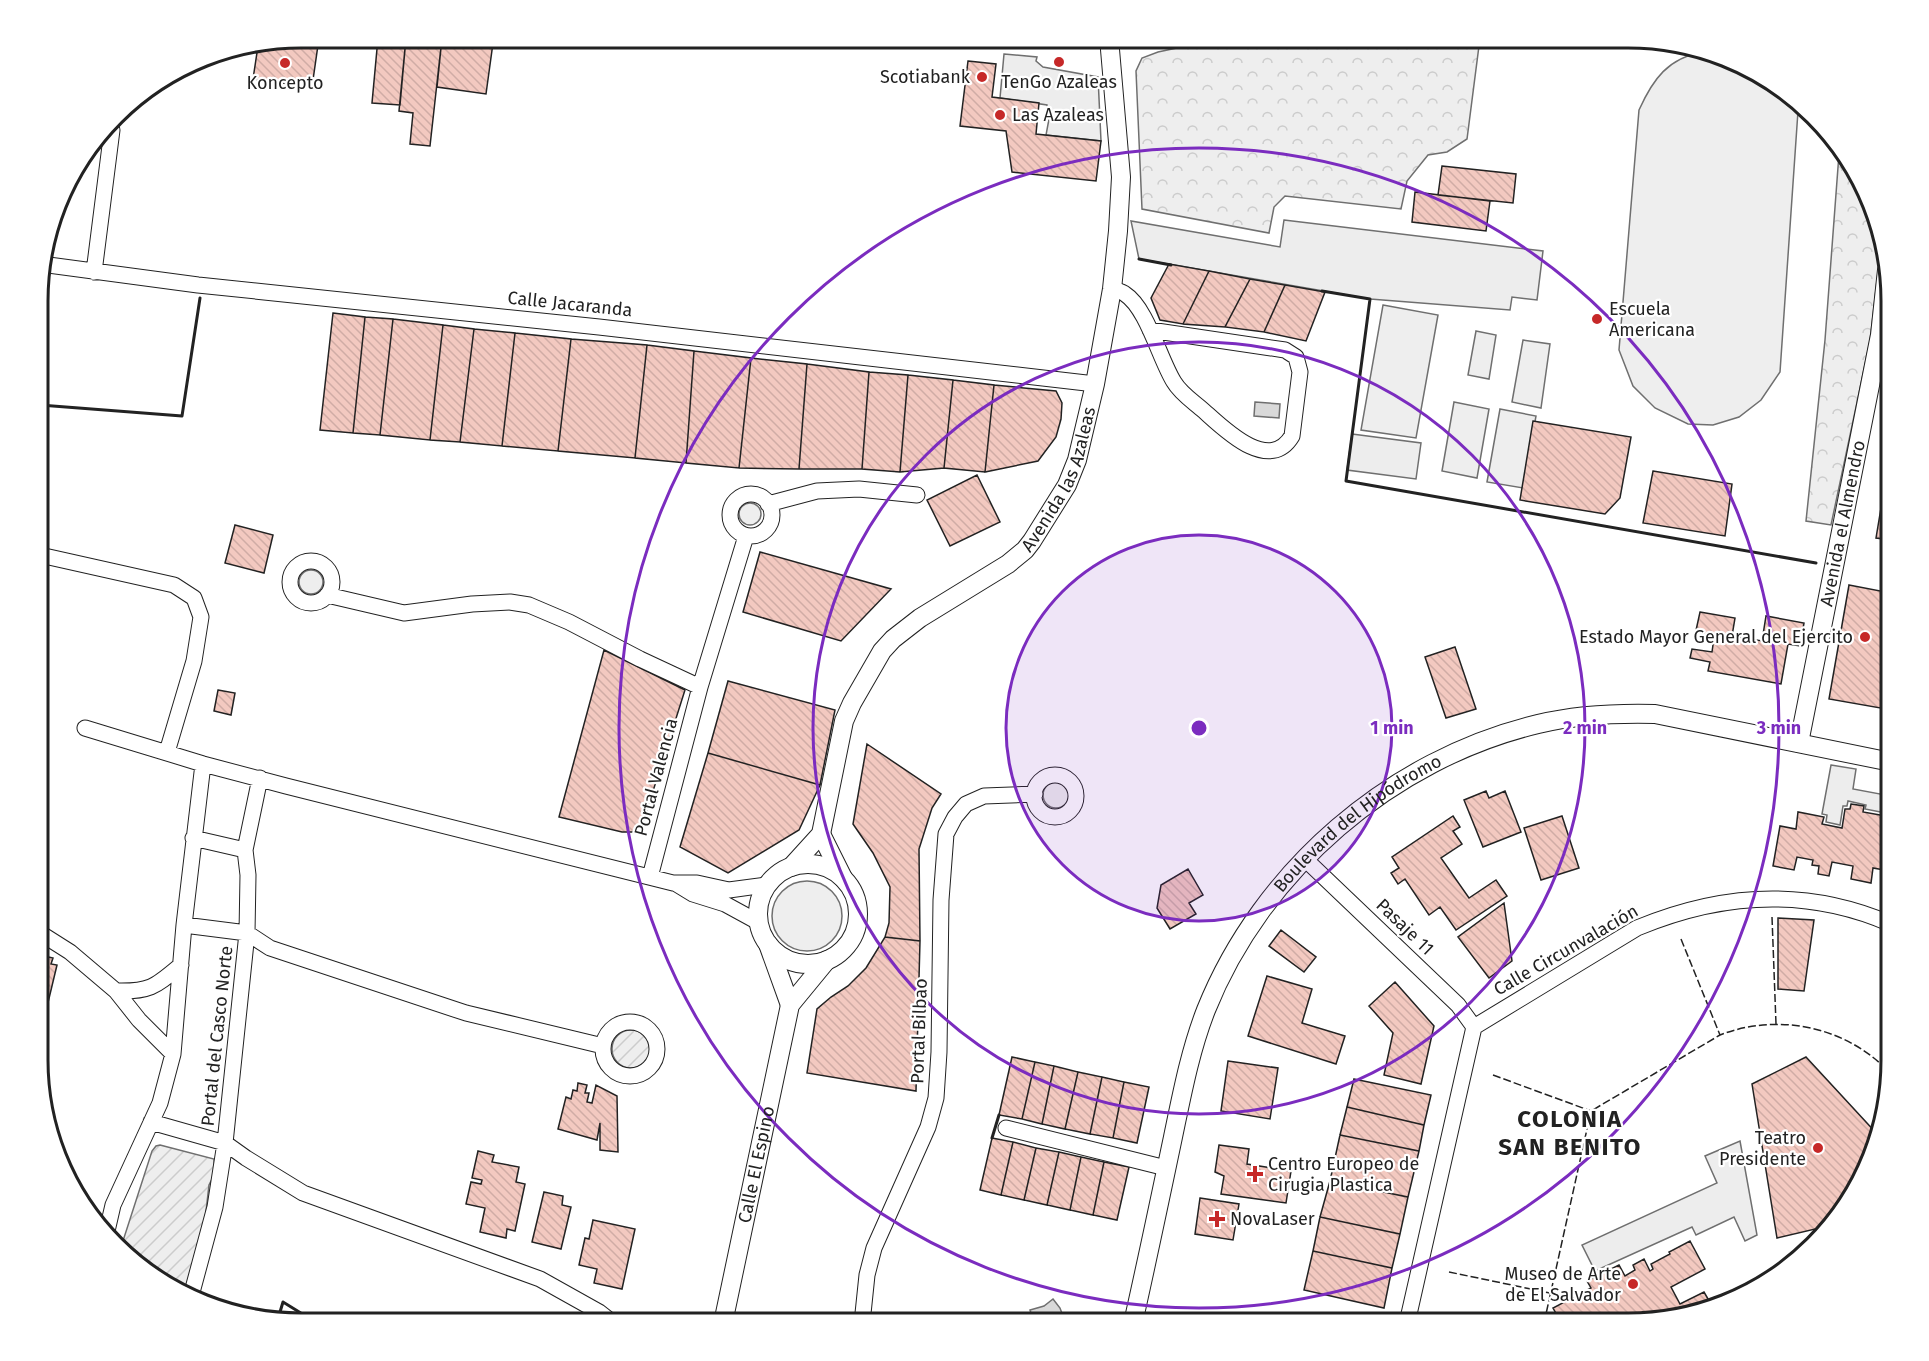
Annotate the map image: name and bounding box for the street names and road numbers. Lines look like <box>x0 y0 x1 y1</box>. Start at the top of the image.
street label: Calle Jacaranda <box>507 287 633 321</box>
street label: Avenida las Azaleas <box>1017 405 1100 556</box>
street label: Avenida el Almendro <box>1815 438 1870 608</box>
street label: Portal Valencia <box>630 716 682 838</box>
street label: Boulevard del Hipódromo <box>1269 750 1445 897</box>
street label: Pasaje 11 <box>1372 894 1438 960</box>
street label: Calle Circunvalación <box>1490 900 1642 1000</box>
street label: Portal del Casco Norte <box>197 945 237 1127</box>
street label: Portal Bilbao <box>906 978 932 1084</box>
street label: Calle El Espino <box>733 1104 779 1225</box>

